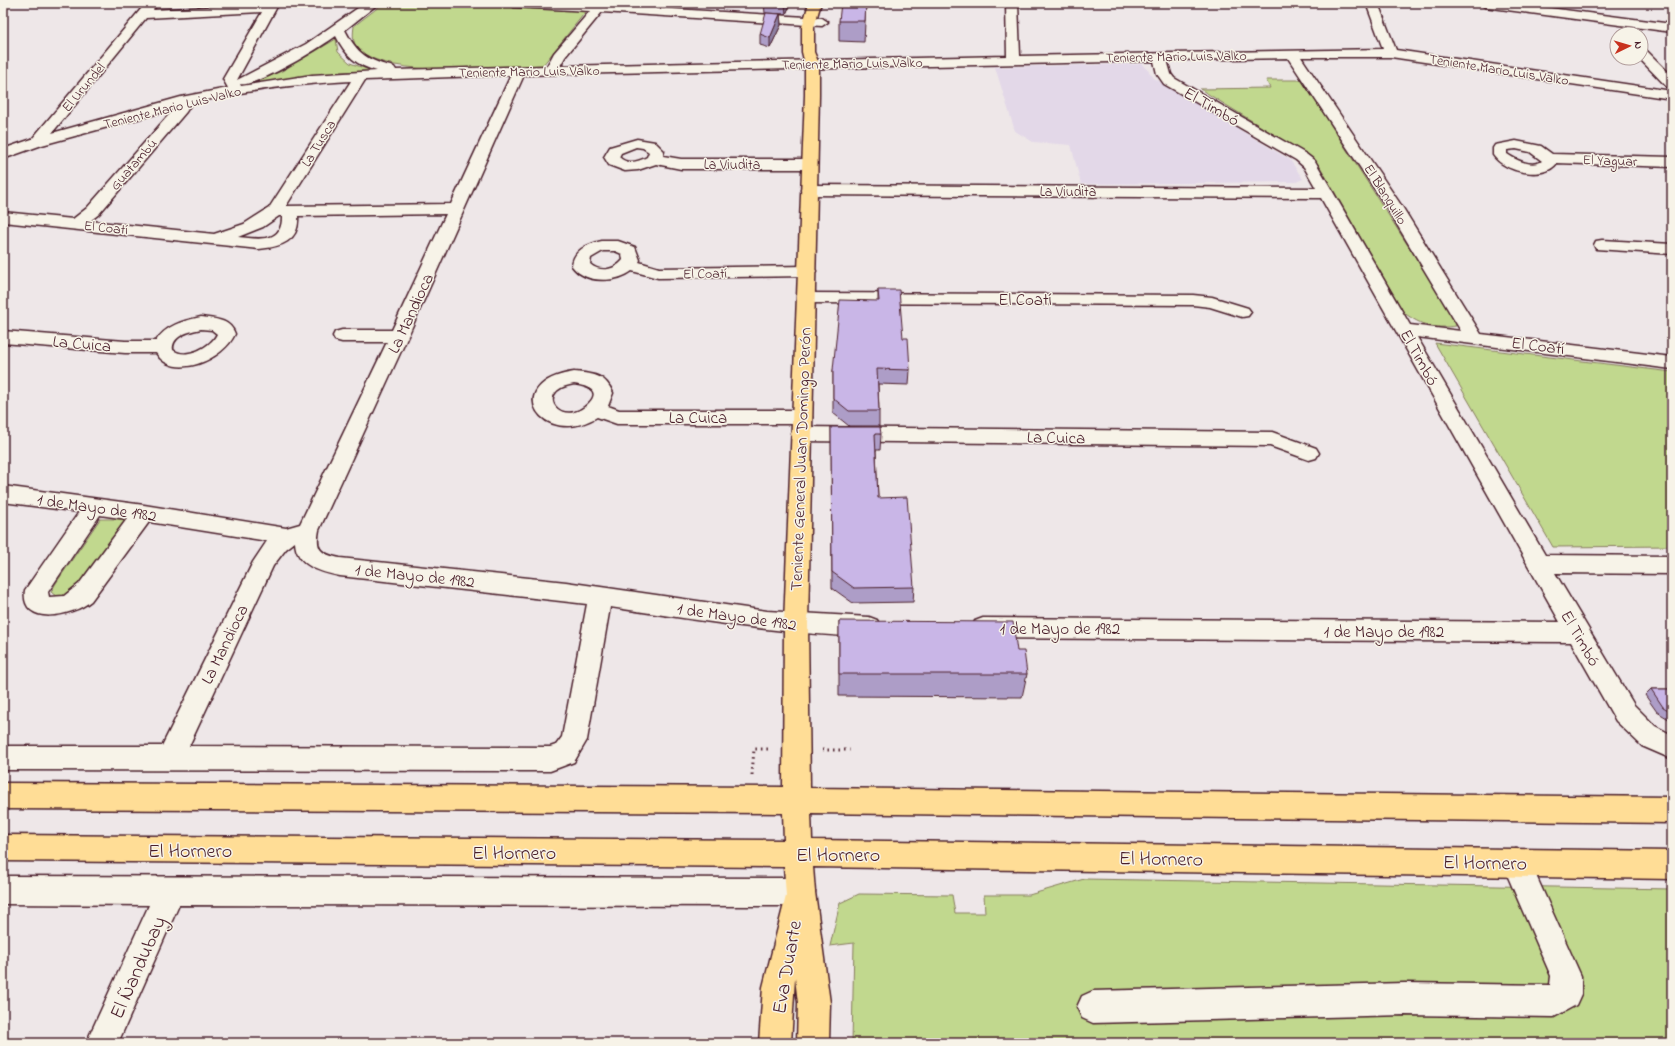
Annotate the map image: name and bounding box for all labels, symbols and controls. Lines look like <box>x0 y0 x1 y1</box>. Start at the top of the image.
north arrow <box>1609 26 1649 66</box>
text: N <box>1630 41 1646 50</box>
street label: Teniente Mario Luis Valko <box>1105 46 1247 69</box>
street label: Teniente Mario Luis Valko <box>1427 49 1570 92</box>
street label: Teniente Mario Luis Valko <box>781 53 923 76</box>
street label: El Urundel <box>57 59 111 117</box>
street label: Teniente Mario Luis Valko <box>458 61 600 84</box>
street label: Teniente Mario Luis Valko <box>101 81 243 136</box>
street label: El Timbó <box>1178 81 1244 134</box>
street label: La Tusca <box>297 116 342 172</box>
street label: Guatambú <box>106 134 163 196</box>
street label: El Yaguar <box>1582 150 1638 174</box>
street label: La Viudita <box>704 155 760 176</box>
street label: El Blanquillo <box>1358 160 1412 229</box>
street label: La Viudita <box>1040 182 1096 203</box>
street label: El Coatí <box>83 216 129 241</box>
street label: El Coatí <box>683 264 728 285</box>
street label: La Mandioca <box>382 269 441 358</box>
street label: El Coatí <box>998 288 1052 313</box>
street label: El Timbó <box>1393 325 1445 391</box>
street label: Teniente General Juan Domingo Perón <box>784 327 821 591</box>
street label: La Cuica <box>52 329 112 359</box>
street label: El Coatí <box>1510 331 1566 362</box>
street label: La Cuica <box>669 406 727 431</box>
street label: La Cuica <box>1027 425 1085 452</box>
street label: 1 de Mayo de 1982 <box>35 488 158 530</box>
street label: 1 de Mayo de 1982 <box>354 558 476 596</box>
street label: 1 de Mayo de 1982 <box>675 597 798 639</box>
street label: La Mandioca <box>195 601 255 689</box>
street label: El Timbó <box>1554 606 1606 672</box>
street label: 1 de Mayo de 1982 <box>1000 617 1120 643</box>
street label: 1 de Mayo de 1982 <box>1324 620 1444 646</box>
street label: El Hornero <box>148 838 232 867</box>
street label: El Hornero <box>472 840 556 869</box>
street label: El Hornero <box>796 842 880 871</box>
street label: El Hornero <box>1119 845 1203 876</box>
street label: El Hornero <box>1443 849 1527 880</box>
street label: El Ñandubay <box>104 912 175 1024</box>
street label: Eva Duarte <box>766 918 811 1016</box>

